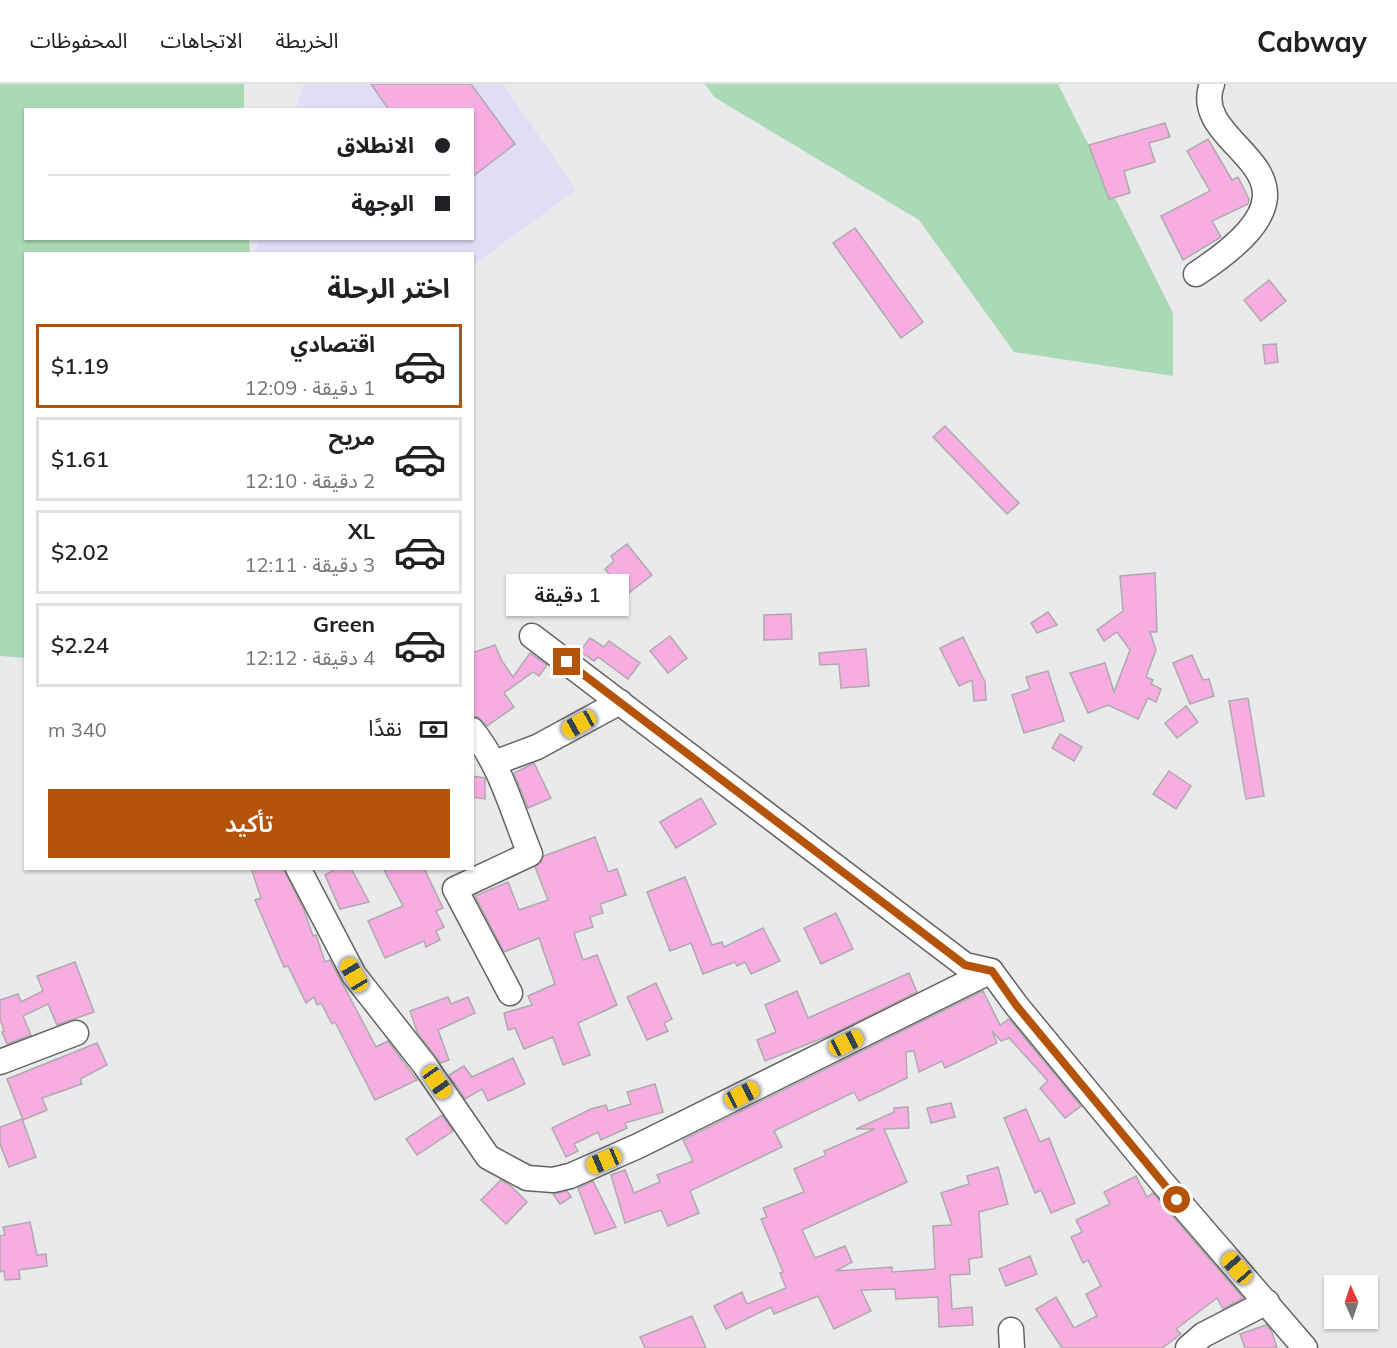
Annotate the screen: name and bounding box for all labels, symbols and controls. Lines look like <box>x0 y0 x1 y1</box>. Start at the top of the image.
text: Cabway <box>1257 24 1367 59</box>
text: المحفوظات <box>30 27 127 53</box>
text: الاتجاهات <box>160 27 242 53</box>
text: الخريطة <box>275 27 338 53</box>
text: الانطلاق <box>337 131 414 159</box>
text: الوجهة <box>351 189 414 217</box>
text: اختر الرحلة <box>327 271 450 305</box>
text: اقتصادي <box>290 330 375 358</box>
icon: car <box>393 339 447 393</box>
text: $1.19 <box>51 352 109 380</box>
text: 1 دقيقة · 12:09 <box>245 375 375 400</box>
text: مريح <box>329 423 375 451</box>
icon: car <box>393 432 447 486</box>
text: $1.61 <box>51 445 109 473</box>
text: 2 دقيقة · 12:10 <box>245 468 375 493</box>
text: XL <box>348 517 375 545</box>
icon: car <box>393 525 447 579</box>
text: $2.02 <box>51 538 109 566</box>
text: 3 دقيقة · 12:11 <box>245 552 375 577</box>
callout: 1 دقيقة <box>506 575 628 617</box>
text: 1 دقيقة <box>535 582 600 607</box>
text: Green <box>313 610 375 638</box>
icon: car <box>393 618 447 672</box>
text: $2.24 <box>51 631 109 659</box>
text: 4 دقيقة · 12:12 <box>245 645 375 670</box>
route end <box>553 648 580 675</box>
car <box>559 707 599 741</box>
icon: cash <box>417 713 450 746</box>
text: نقدًا <box>368 714 402 742</box>
text: 340 m <box>48 717 107 742</box>
button: تأكيد <box>48 789 450 858</box>
car <box>337 955 371 995</box>
car <box>826 1027 866 1059</box>
car <box>419 1062 455 1102</box>
car <box>722 1079 762 1111</box>
car <box>584 1146 624 1176</box>
route start <box>1163 1186 1190 1213</box>
car <box>1218 1249 1256 1287</box>
north arrow <box>1324 1275 1378 1329</box>
map controls <box>1324 1275 1378 1329</box>

